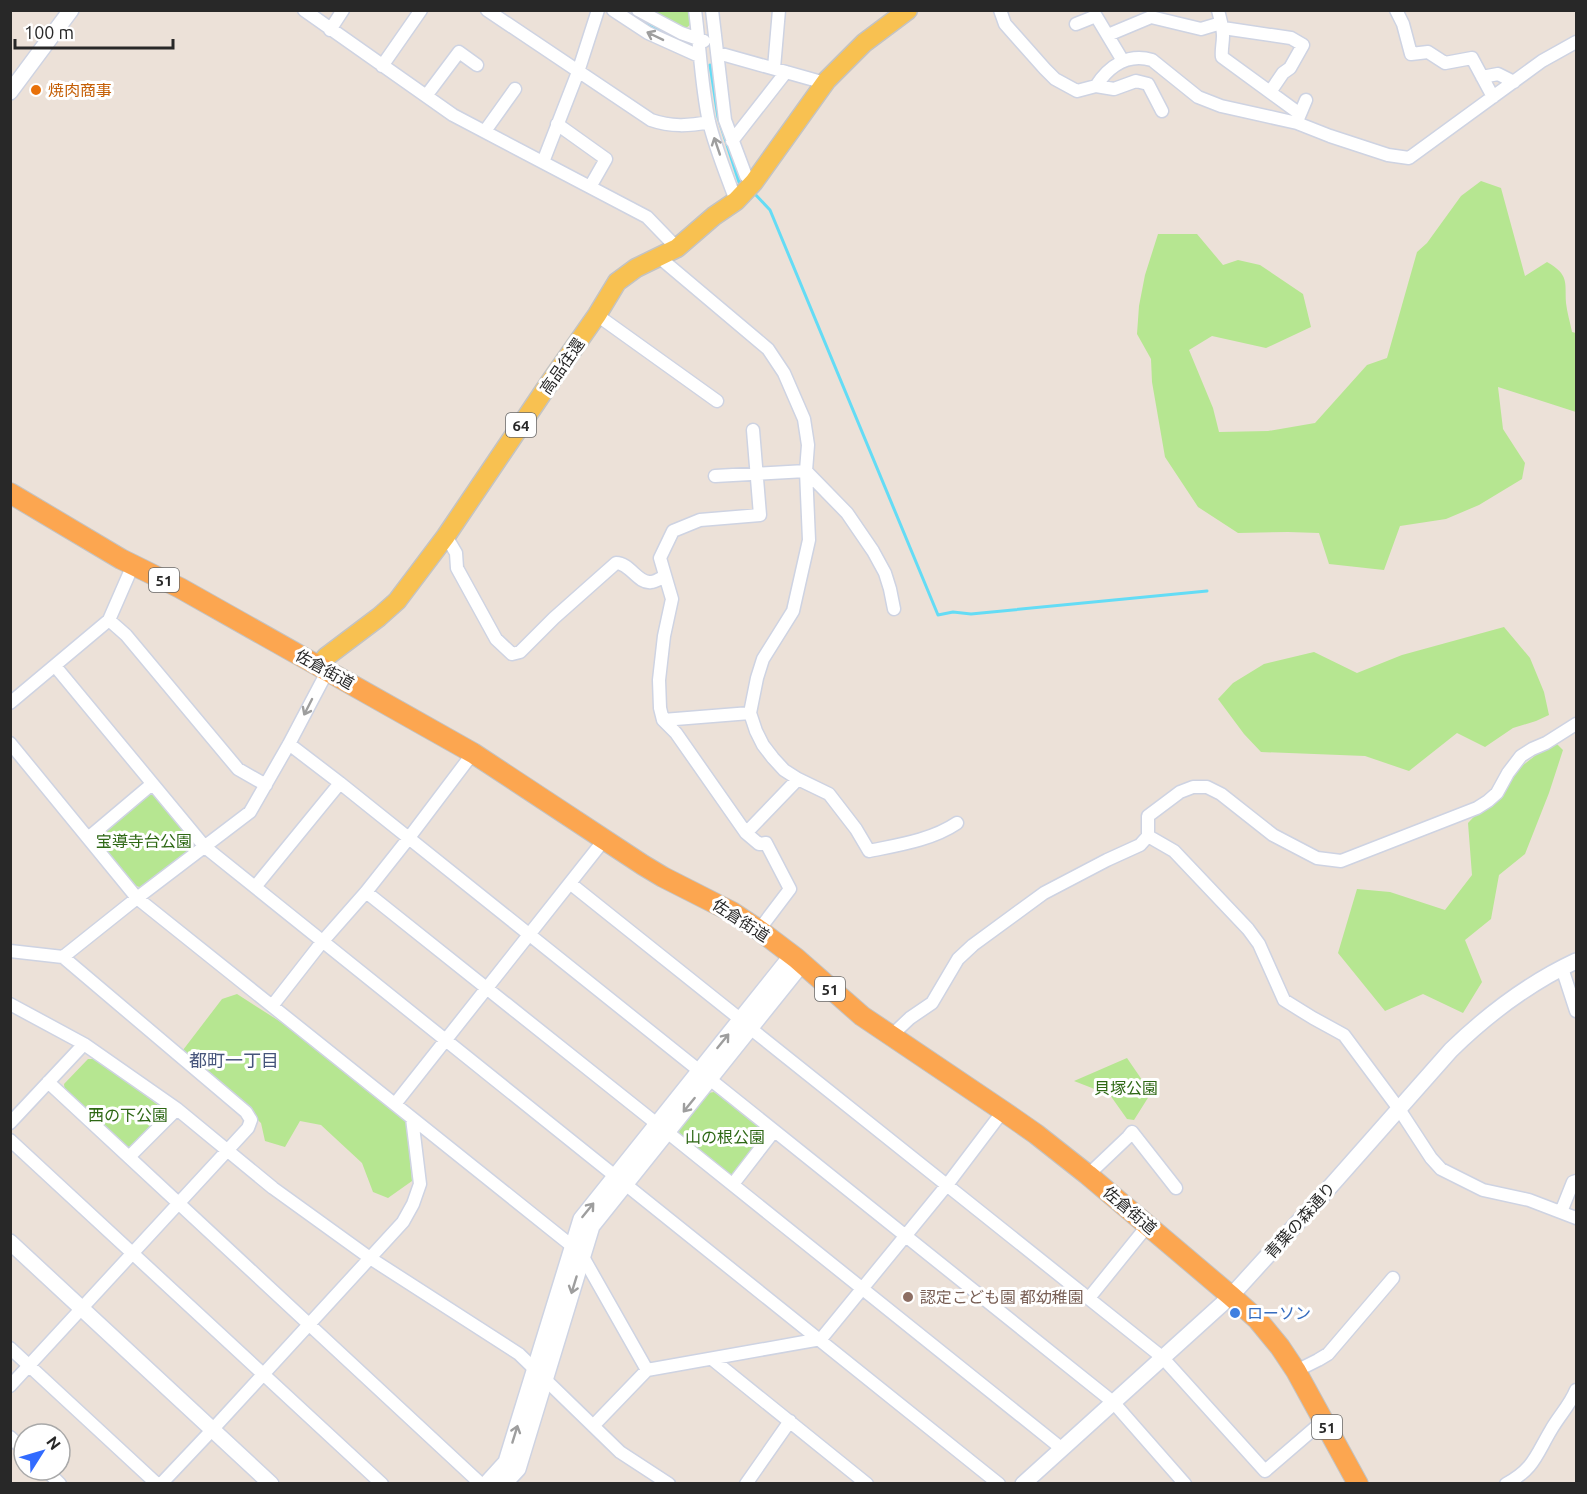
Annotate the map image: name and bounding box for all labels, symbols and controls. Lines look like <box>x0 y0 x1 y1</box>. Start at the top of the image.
scale bar <box>15 12 172 50</box>
text: 100 m <box>24 22 74 42</box>
one-way arrow <box>646 30 664 41</box>
place label: 焼肉商事 <box>48 81 112 99</box>
marker: 焼肉商事 <box>29 83 43 97</box>
one-way arrow <box>711 137 722 156</box>
street label: 高品往還 <box>536 335 588 397</box>
road number: 64 <box>506 413 536 437</box>
road number: 51 <box>149 568 179 592</box>
street label: 佐倉街道 <box>293 646 357 692</box>
one-way arrow <box>302 698 314 715</box>
park label: 宝導寺台公園 <box>96 832 192 850</box>
street label: 佐倉街道 <box>709 895 773 945</box>
road number: 51 <box>815 977 845 1001</box>
one-way arrow <box>716 1033 729 1049</box>
district label: 都町一丁目 <box>189 1050 279 1070</box>
park label: 貝塚公園 <box>1094 1079 1158 1097</box>
one-way arrow <box>682 1097 695 1113</box>
park label: 西の下公園 <box>88 1106 168 1124</box>
park label: 山の根公園 <box>685 1128 765 1146</box>
street label: 青葉の森通り <box>1261 1178 1339 1262</box>
street label: 佐倉街道 <box>1100 1183 1160 1237</box>
one-way arrow <box>582 1202 595 1218</box>
one-way arrow <box>568 1275 579 1294</box>
place label: 認定こども園 都幼稚園 <box>920 1288 1084 1306</box>
marker: 認定こども園 都幼稚園 <box>901 1290 915 1304</box>
place label: ローソン <box>1247 1304 1311 1322</box>
marker: ローソン <box>1228 1306 1242 1320</box>
road number: 51 <box>1312 1415 1342 1439</box>
north arrow <box>12 1422 72 1482</box>
one-way arrow <box>510 1425 521 1444</box>
text: N <box>43 1433 65 1453</box>

